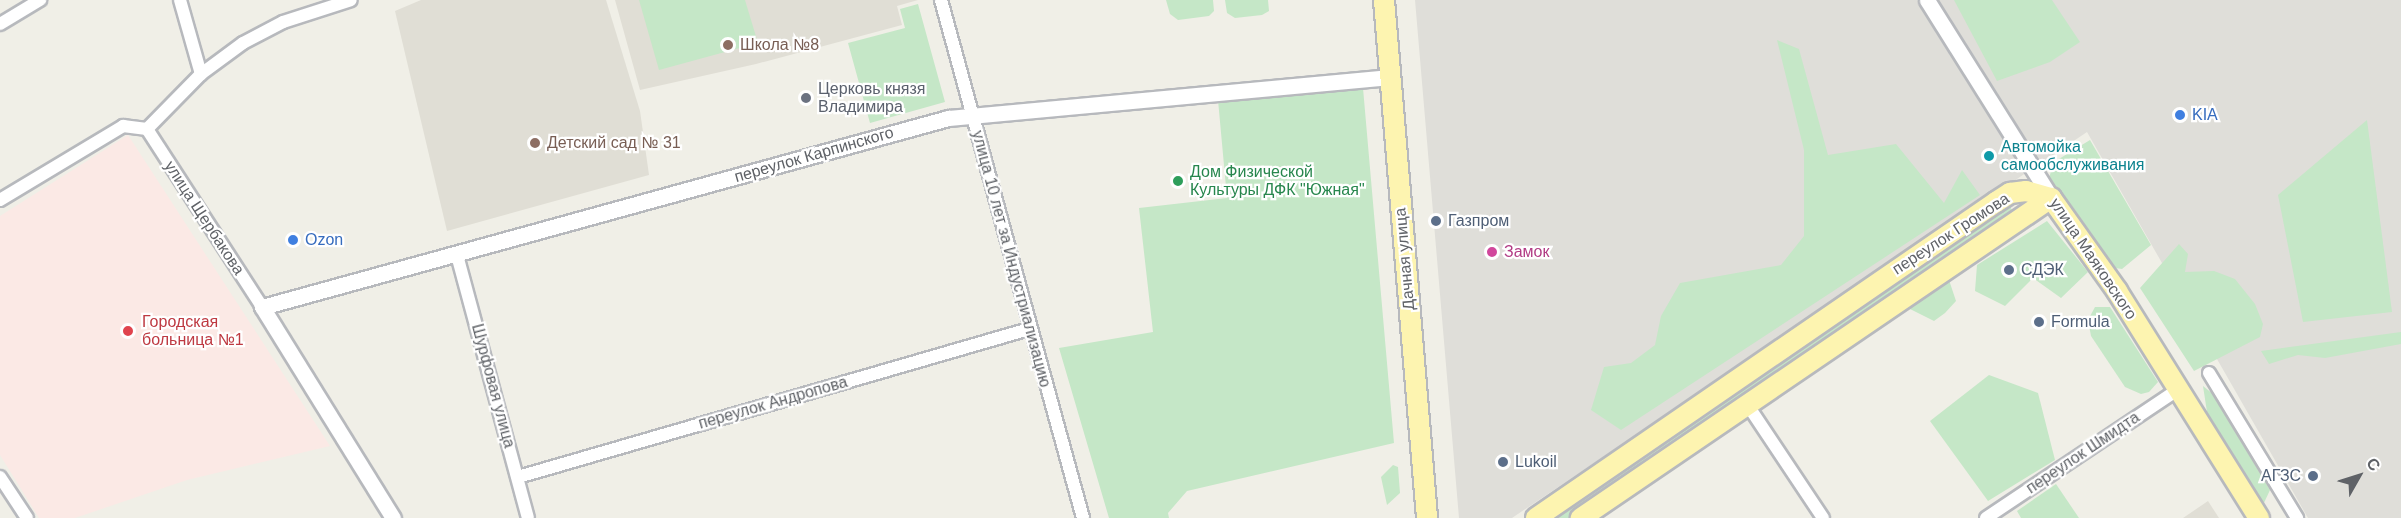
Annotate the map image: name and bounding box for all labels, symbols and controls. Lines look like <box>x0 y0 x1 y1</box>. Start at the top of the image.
place label: Школа №8 <box>740 35 819 55</box>
marker: Школа №8 <box>721 38 735 52</box>
place label: Церковь князя Владимира <box>818 79 925 117</box>
marker: Церковь князя Владимира <box>799 91 813 105</box>
place label: KIA <box>2192 105 2218 125</box>
marker: KIA <box>2173 108 2187 122</box>
street label: переулок Карпинского <box>732 123 896 187</box>
street label: улица 10 лет за Индустриализацию <box>967 129 1055 389</box>
place label: Детский сад № 31 <box>547 133 681 153</box>
marker: Детский сад № 31 <box>528 136 542 150</box>
place label: Автомойка самообслуживания <box>2001 137 2144 175</box>
marker: Автомойка самообслуживания <box>1982 149 1996 163</box>
street label: улица Щербакова <box>160 157 248 279</box>
place label: Дом Физической Культуры ДФК "Южная" <box>1190 162 1365 200</box>
marker: Дом Физической Культуры ДФК "Южная" <box>1171 174 1185 188</box>
street label: переулок Громова <box>1889 189 2013 279</box>
street label: улица Маяковского <box>2045 195 2141 323</box>
street label: Дачная улица <box>1391 207 1419 311</box>
place label: Газпром <box>1448 211 1509 231</box>
marker: Газпром <box>1429 214 1443 228</box>
place label: Ozon <box>305 230 343 250</box>
marker: Ozon <box>286 233 300 247</box>
place label: Замок <box>1504 242 1549 262</box>
marker: Замок <box>1485 245 1499 259</box>
place label: СДЭК <box>2021 260 2064 280</box>
marker: СДЭК <box>2002 263 2016 277</box>
place label: Городская больница №1 <box>142 312 244 350</box>
place label: Formula <box>2051 312 2110 332</box>
marker: Formula <box>2032 315 2046 329</box>
marker: Городская больница №1 <box>119 322 137 340</box>
street label: Шурфовая улица <box>467 322 519 450</box>
street label: переулок Андропова <box>696 373 850 433</box>
street label: переулок Шмидта <box>2023 408 2143 498</box>
north arrow <box>2329 446 2389 506</box>
place label: Lukoil <box>1515 452 1557 472</box>
marker: Lukoil <box>1496 455 1510 469</box>
text: С <box>2363 455 2384 474</box>
place label: АГЗС <box>2261 466 2301 486</box>
marker: АГЗС <box>2306 469 2320 483</box>

